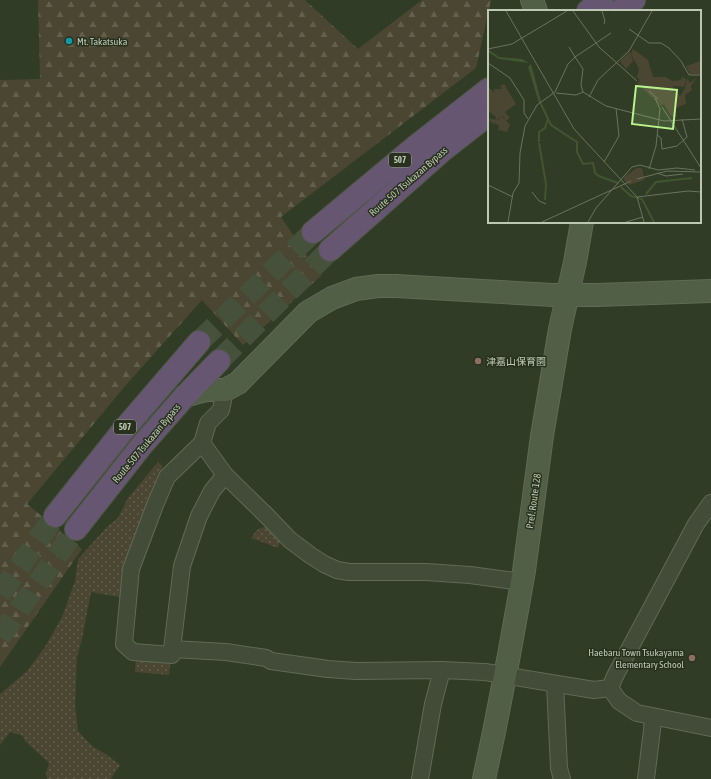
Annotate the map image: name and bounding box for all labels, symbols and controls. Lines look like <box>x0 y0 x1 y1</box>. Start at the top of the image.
inset map <box>488 10 701 223</box>
marker: Mt. Takatsuka <box>64 36 74 46</box>
place label: Mt. Takatsuka <box>77 36 128 47</box>
street label: Route 507 Tsukazan Bypass <box>367 144 450 218</box>
road number: 507 <box>389 153 411 167</box>
marker: 津嘉山保育園 <box>473 356 483 366</box>
place label: 津嘉山保育園 <box>486 356 546 367</box>
street label: Route 507 Tsukazan Bypass <box>110 401 183 485</box>
road number: 507 <box>114 420 136 434</box>
street label: Pref. Route 128 <box>524 472 543 529</box>
place label: Haebaru Town Tsukayama Elementary School <box>588 647 684 670</box>
marker: Haebaru Town Tsukayama Elementary School <box>687 653 697 663</box>

